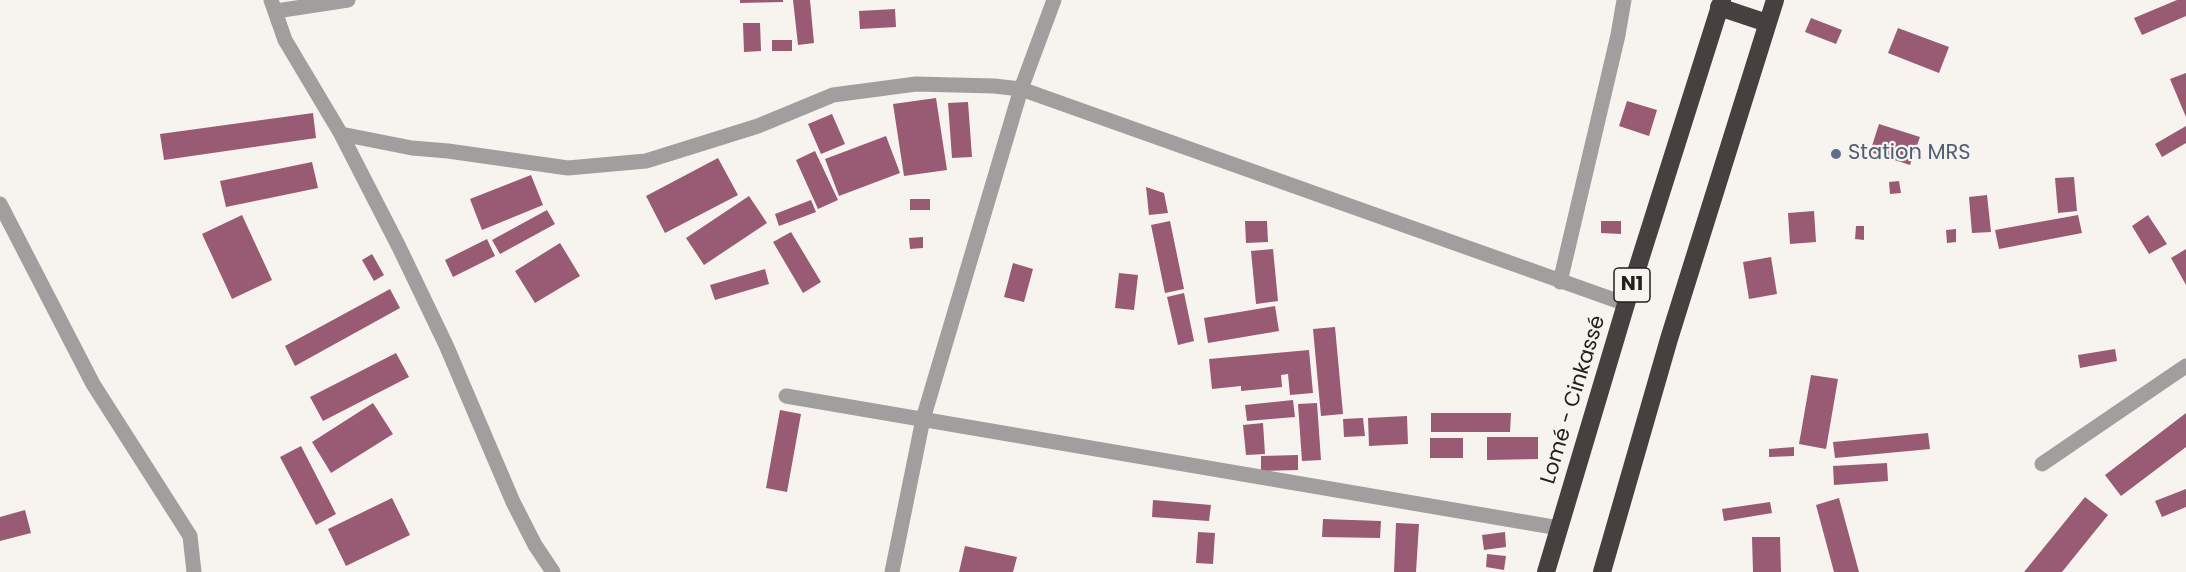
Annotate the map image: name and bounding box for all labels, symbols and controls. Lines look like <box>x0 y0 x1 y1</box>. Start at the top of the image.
place label: Station MRS <box>1848 141 1971 167</box>
marker: Station MRS <box>1829 147 1843 161</box>
road number: N1 <box>1614 268 1650 302</box>
street label: Lomé - Cinkassé <box>1536 313 1612 487</box>

